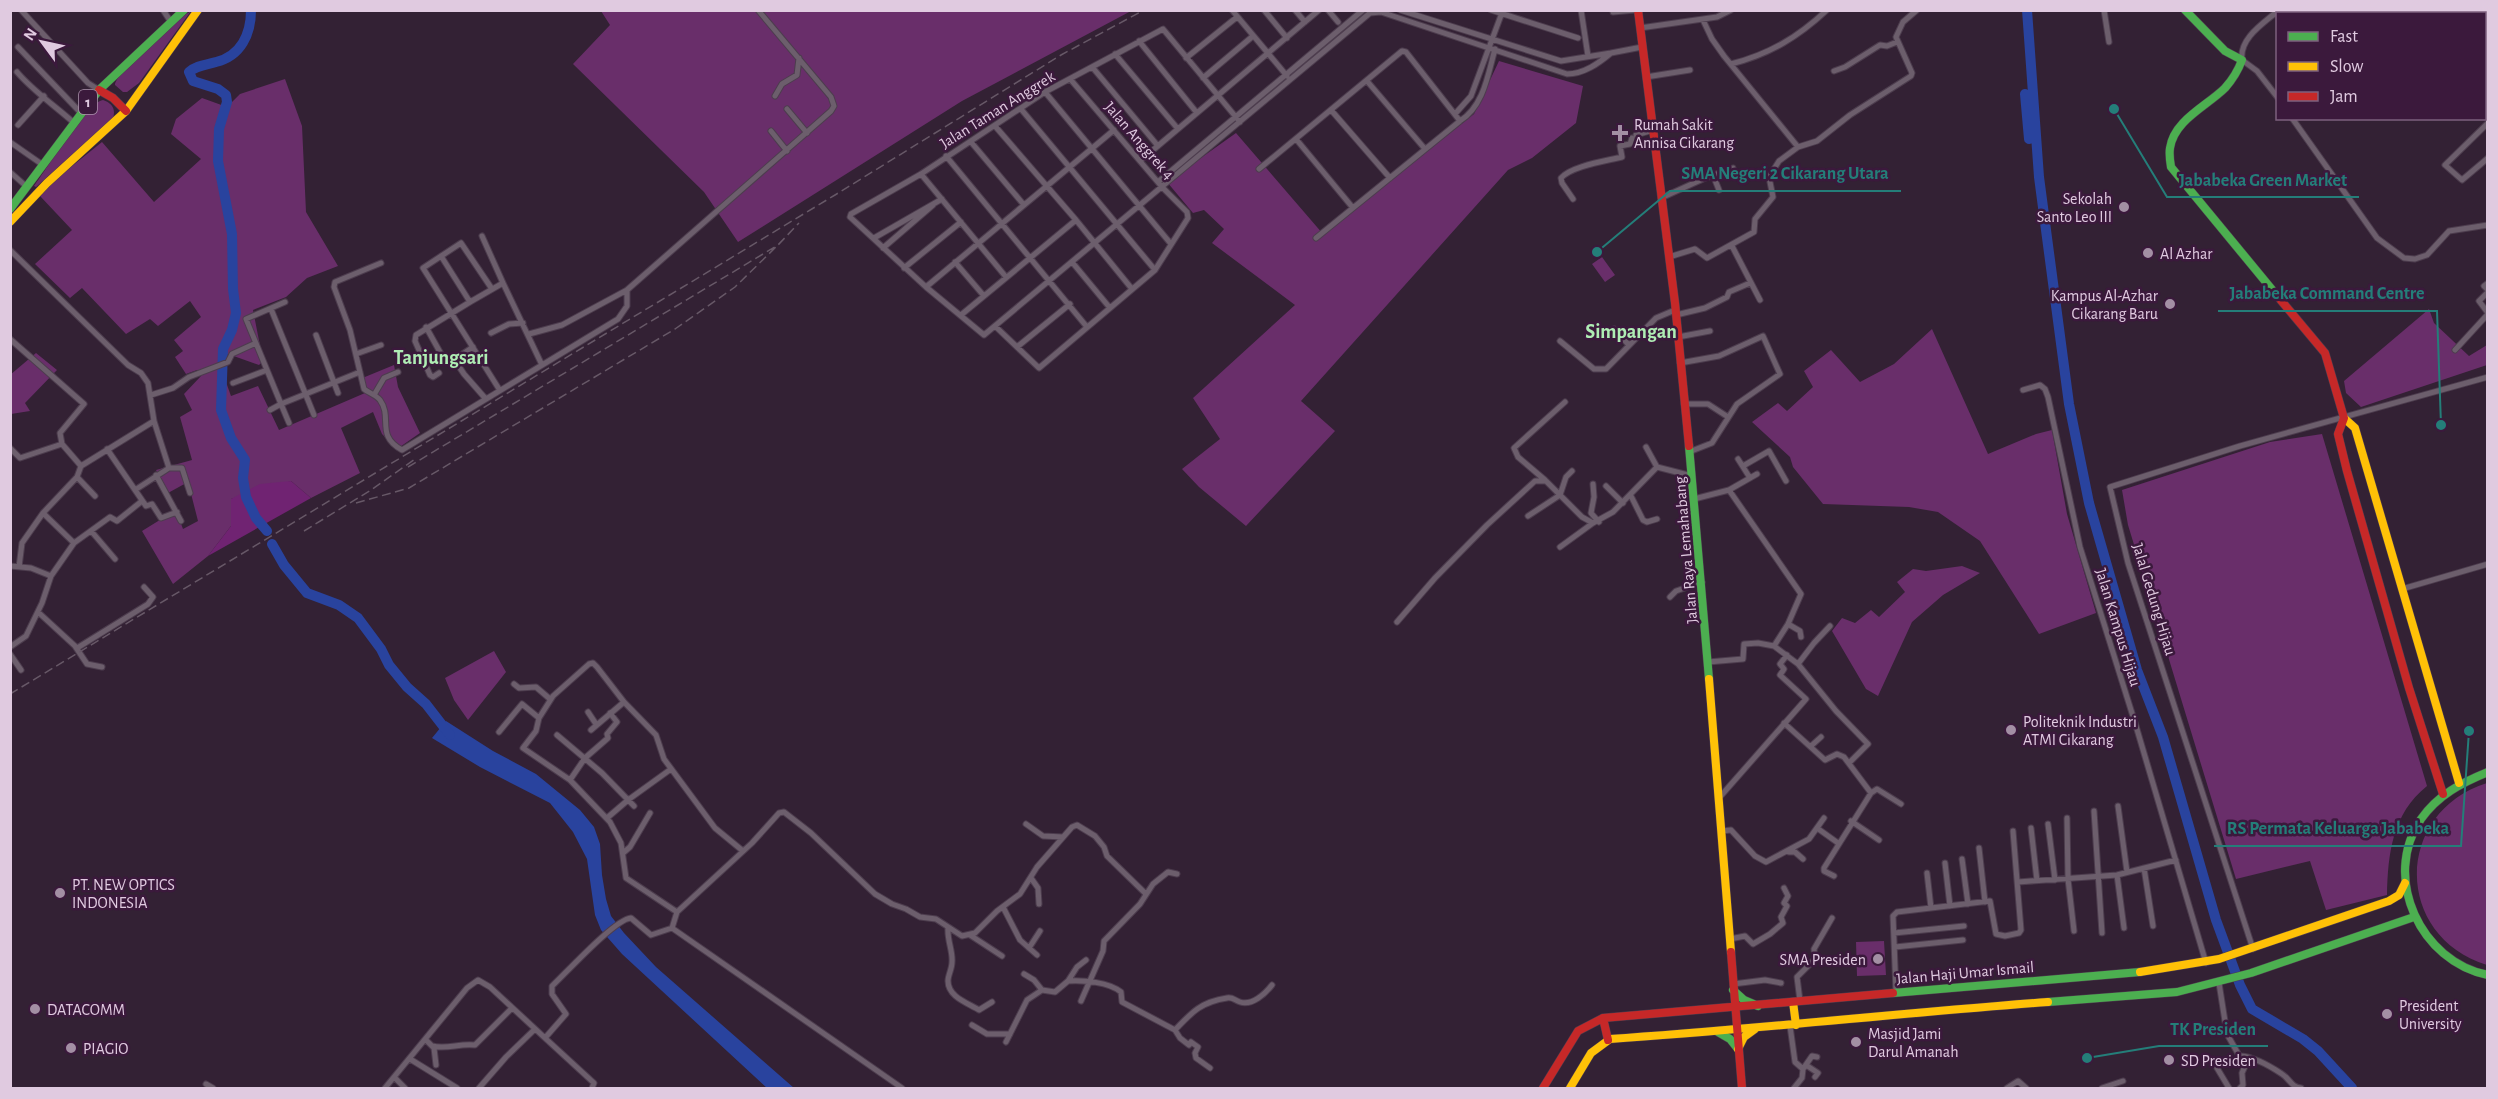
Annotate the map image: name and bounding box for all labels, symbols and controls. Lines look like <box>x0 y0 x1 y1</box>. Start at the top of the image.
north arrow <box>12 12 72 72</box>
legend <box>2276 12 2486 120</box>
text: N <box>21 25 40 43</box>
text: Fast <box>2330 28 2358 46</box>
text: Slow <box>2330 58 2363 76</box>
street label: Jalan Taman Anggrek <box>937 68 1058 152</box>
text: Jam <box>2330 88 2358 106</box>
road number: 1 <box>79 90 97 114</box>
street label: Jalan Anggrek 4 <box>1101 99 1177 183</box>
place label: Rumah Sakit Annisa Cikarang <box>1634 117 1734 151</box>
marker: Rumah Sakit Annisa Cikarang <box>1611 124 1629 142</box>
callout: SMA Negeri 2 Cikarang Utara <box>1670 155 1901 191</box>
callout: Jababeka Green Market <box>2167 161 2359 197</box>
text: SMA Negeri 2 Cikarang Utara <box>1681 165 1889 183</box>
text: Jababeka Green Market <box>2179 172 2347 190</box>
place label: Sekolah Santo Leo III <box>2037 191 2112 225</box>
marker: Sekolah Santo Leo III <box>2117 200 2131 214</box>
marker: Al Azhar <box>2141 246 2155 260</box>
place label: Al Azhar <box>2160 246 2213 262</box>
callout: Jababeka Command Centre <box>2218 275 2437 311</box>
text: Jababeka Command Centre <box>2229 285 2425 303</box>
place label: Kampus Al-Azhar Cikarang Baru <box>2051 288 2159 322</box>
marker: Kampus Al-Azhar Cikarang Baru <box>2163 297 2177 311</box>
district label: Simpangan <box>1585 322 1677 342</box>
district label: Tanjungsari <box>394 348 488 368</box>
street label: Jalan Raya Lemahabang <box>1672 475 1701 624</box>
street label: Jalal Gedung Hijau <box>2128 541 2179 657</box>
street label: Jalan Kampus Hijau <box>2092 567 2144 688</box>
place label: Politeknik Industri ATMI Cikarang <box>2023 714 2137 748</box>
marker: Politeknik Industri ATMI Cikarang <box>2004 723 2018 737</box>
callout: RS Permata Keluarga Jababeka <box>2214 810 2461 846</box>
text: RS Permata Keluarga Jababeka <box>2227 820 2449 838</box>
place label: PT. NEW OPTICS INDONESIA <box>72 877 175 911</box>
marker: PT. NEW OPTICS INDONESIA <box>53 886 67 900</box>
place label: SMA Presiden <box>1780 952 1866 968</box>
marker: SMA Presiden <box>1871 952 1885 966</box>
street label: Jalan Haji Umar Ismail <box>1895 959 2035 988</box>
place label: President University <box>2399 998 2462 1033</box>
marker: DATACOMM <box>28 1002 42 1016</box>
place label: DATACOMM <box>47 1002 125 1018</box>
marker: President University <box>2380 1007 2394 1021</box>
callout: TK Presiden <box>2159 1010 2268 1046</box>
text: TK Presiden <box>2170 1021 2256 1039</box>
place label: Masjid Jami Darul Amanah <box>1868 1026 1959 1060</box>
marker: Masjid Jami Darul Amanah <box>1849 1035 1863 1049</box>
marker: PIAGIO <box>64 1041 78 1055</box>
place label: PIAGIO <box>83 1041 128 1057</box>
marker: SD Presiden <box>2162 1053 2176 1067</box>
place label: SD Presiden <box>2181 1053 2256 1069</box>

